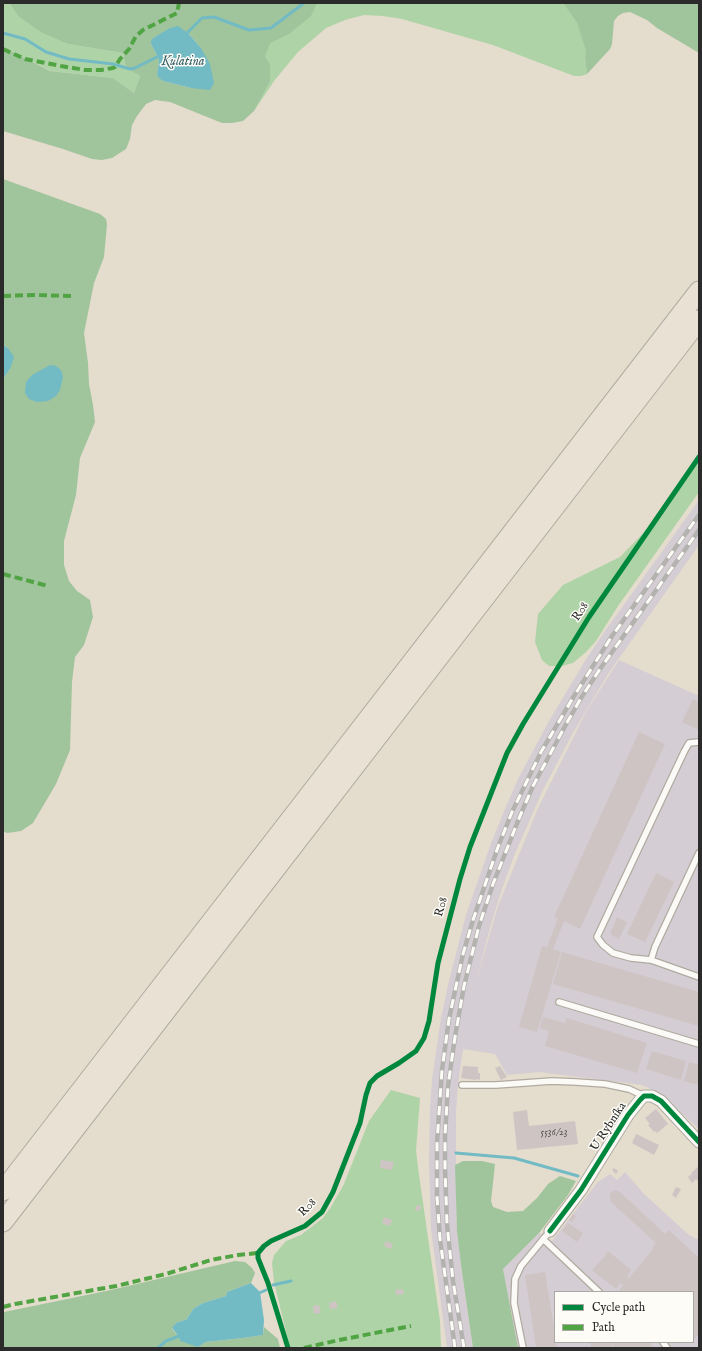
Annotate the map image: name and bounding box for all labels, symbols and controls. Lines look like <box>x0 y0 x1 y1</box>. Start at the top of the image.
water label: Kulatina <box>161 54 205 70</box>
street label: R08 <box>570 600 592 624</box>
street label: R08 <box>432 896 452 918</box>
street label: U Rybníka <box>588 1100 630 1154</box>
house number: 5536/23 <box>541 1127 567 1139</box>
street label: R08 <box>296 1196 320 1220</box>
legend <box>554 1291 694 1343</box>
text: Cycle path <box>592 1300 645 1315</box>
text: Path <box>592 1320 615 1335</box>

